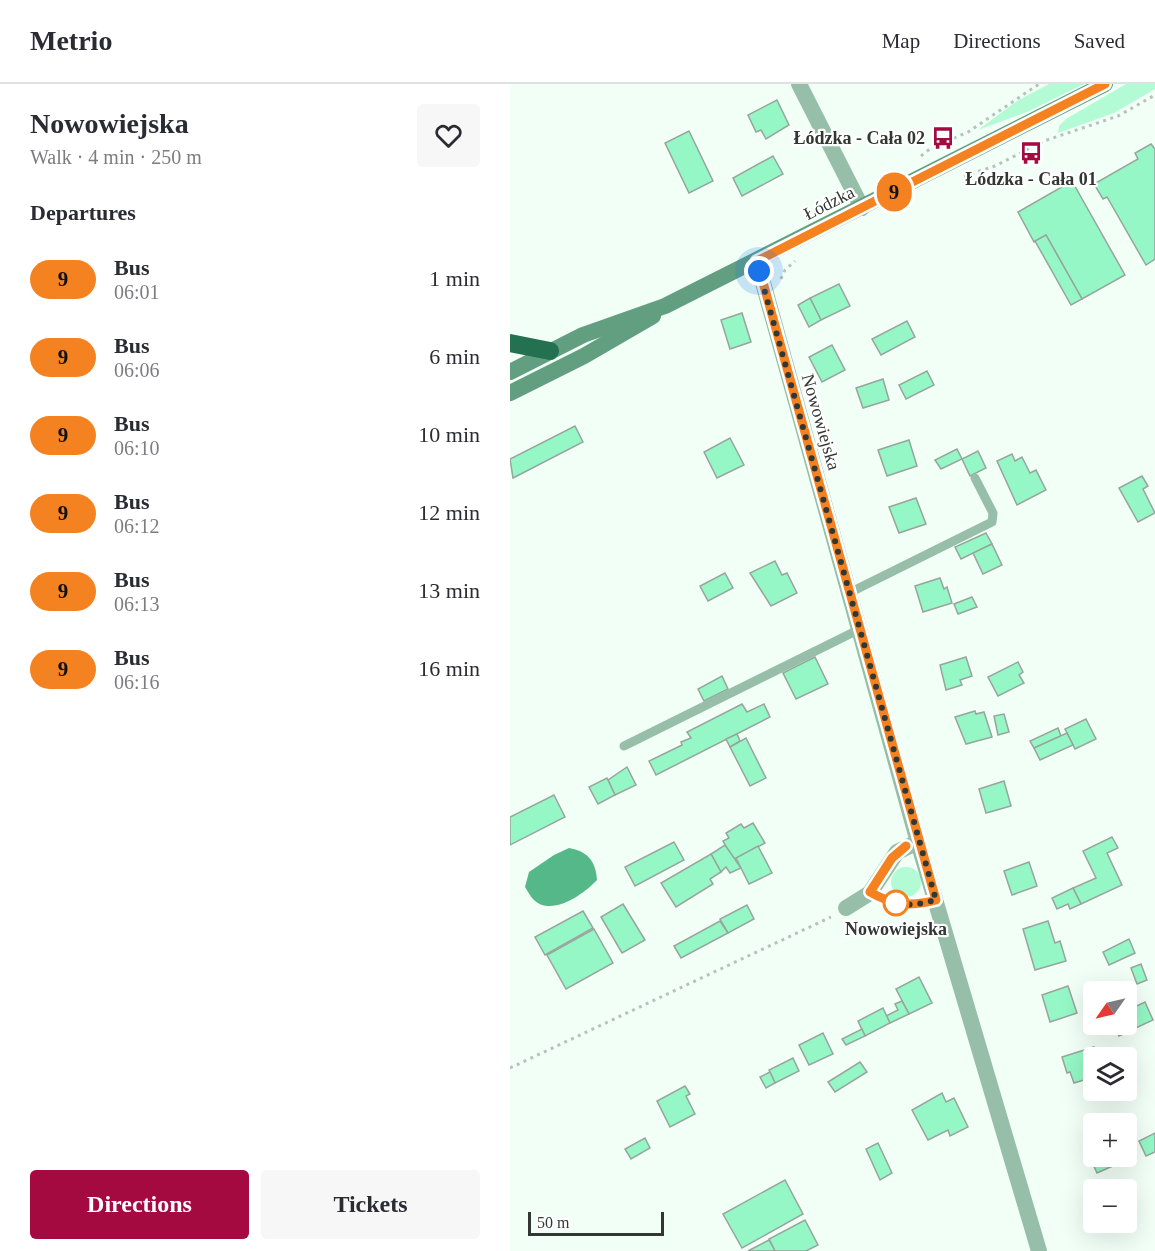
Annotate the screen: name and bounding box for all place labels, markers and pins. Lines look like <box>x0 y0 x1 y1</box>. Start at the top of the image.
bus stop icon: Łódzka - Cała 02 <box>930 125 956 151</box>
place label: Łódzka - Cała 02 <box>793 128 925 148</box>
bus stop icon: Łódzka - Cała 01 <box>1018 140 1044 166</box>
place label: Łódzka - Cała 01 <box>965 169 1097 189</box>
marker: Nowowiejska <box>883 890 909 916</box>
place label: Nowowiejska <box>845 919 947 939</box>

